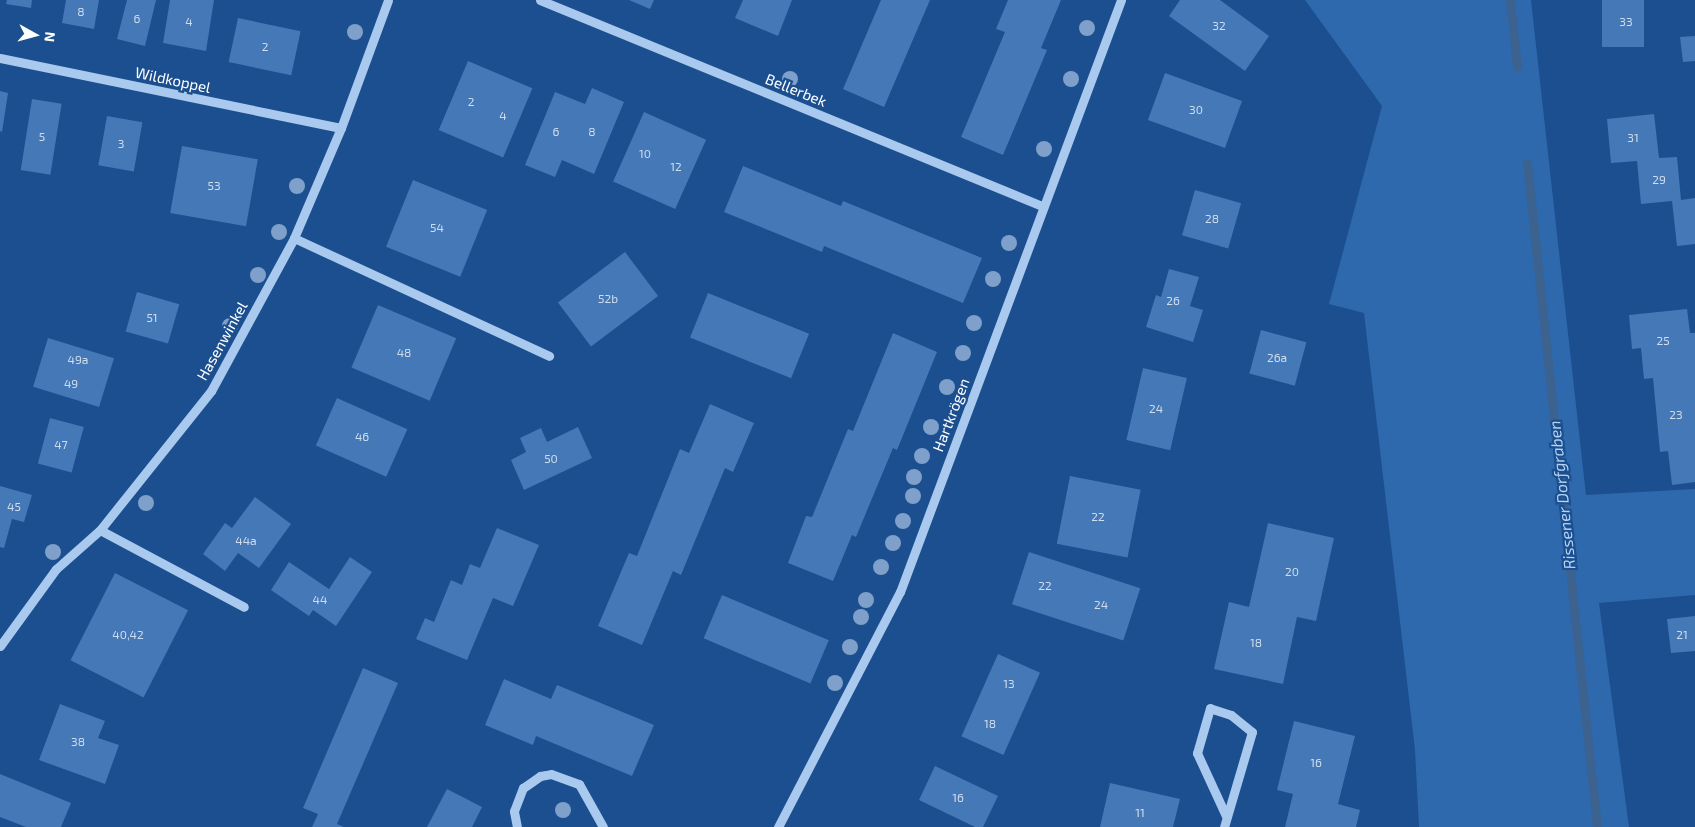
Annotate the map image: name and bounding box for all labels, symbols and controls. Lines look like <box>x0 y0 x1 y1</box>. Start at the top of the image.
house number: 8 <box>77 5 85 19</box>
north arrow <box>10 10 60 60</box>
house number: 6 <box>134 12 140 26</box>
house number: 4 <box>185 15 193 29</box>
house number: 33 <box>1619 15 1633 29</box>
house number: 32 <box>1212 19 1226 33</box>
text: N <box>41 31 59 43</box>
house number: 2 <box>262 40 268 54</box>
street label: Wildkoppel <box>134 63 212 97</box>
street label: Bellerbek <box>763 70 829 110</box>
house number: 2 <box>468 95 474 109</box>
house number: 30 <box>1189 103 1203 117</box>
house number: 4 <box>499 109 507 123</box>
house number: 6 <box>553 125 559 139</box>
house number: 8 <box>588 125 596 139</box>
house number: 5 <box>39 130 45 144</box>
house number: 31 <box>1627 131 1639 145</box>
house number: 3 <box>118 137 124 151</box>
house number: 10 <box>639 147 651 161</box>
house number: 12 <box>670 160 682 174</box>
house number: 29 <box>1652 173 1666 187</box>
house number: 53 <box>207 179 221 193</box>
house number: 28 <box>1205 212 1219 226</box>
house number: 54 <box>430 221 444 235</box>
house number: 52b <box>598 292 618 306</box>
house number: 26 <box>1166 294 1180 308</box>
street label: Hasenwinkel <box>193 298 251 384</box>
house number: 51 <box>146 311 158 325</box>
house number: 25 <box>1656 334 1670 348</box>
house number: 48 <box>397 346 411 360</box>
house number: 26a <box>1267 351 1287 365</box>
house number: 49a <box>68 353 88 367</box>
street label: Hartkrögen <box>929 376 973 454</box>
house number: 49 <box>64 377 78 391</box>
house number: 24 <box>1149 402 1163 416</box>
house number: 23 <box>1669 408 1683 422</box>
water label: Rissener Dorfgraben <box>1545 419 1579 571</box>
house number: 46 <box>355 430 369 444</box>
house number: 47 <box>54 438 68 452</box>
house number: 50 <box>544 452 558 466</box>
house number: 45 <box>7 500 21 514</box>
house number: 22 <box>1091 510 1105 524</box>
house number: 44a <box>235 534 257 548</box>
house number: 20 <box>1285 565 1299 579</box>
house number: 22 <box>1038 579 1052 593</box>
house number: 44 <box>313 593 327 607</box>
house number: 24 <box>1094 598 1108 612</box>
house number: 40,42 <box>112 628 144 642</box>
house number: 21 <box>1676 628 1688 642</box>
house number: 18 <box>1250 636 1262 650</box>
house number: 13 <box>1003 677 1015 691</box>
house number: 18 <box>984 717 996 731</box>
house number: 38 <box>71 735 85 749</box>
house number: 16 <box>1310 756 1322 770</box>
house number: 16 <box>952 791 964 805</box>
house number: 11 <box>1135 806 1145 820</box>

